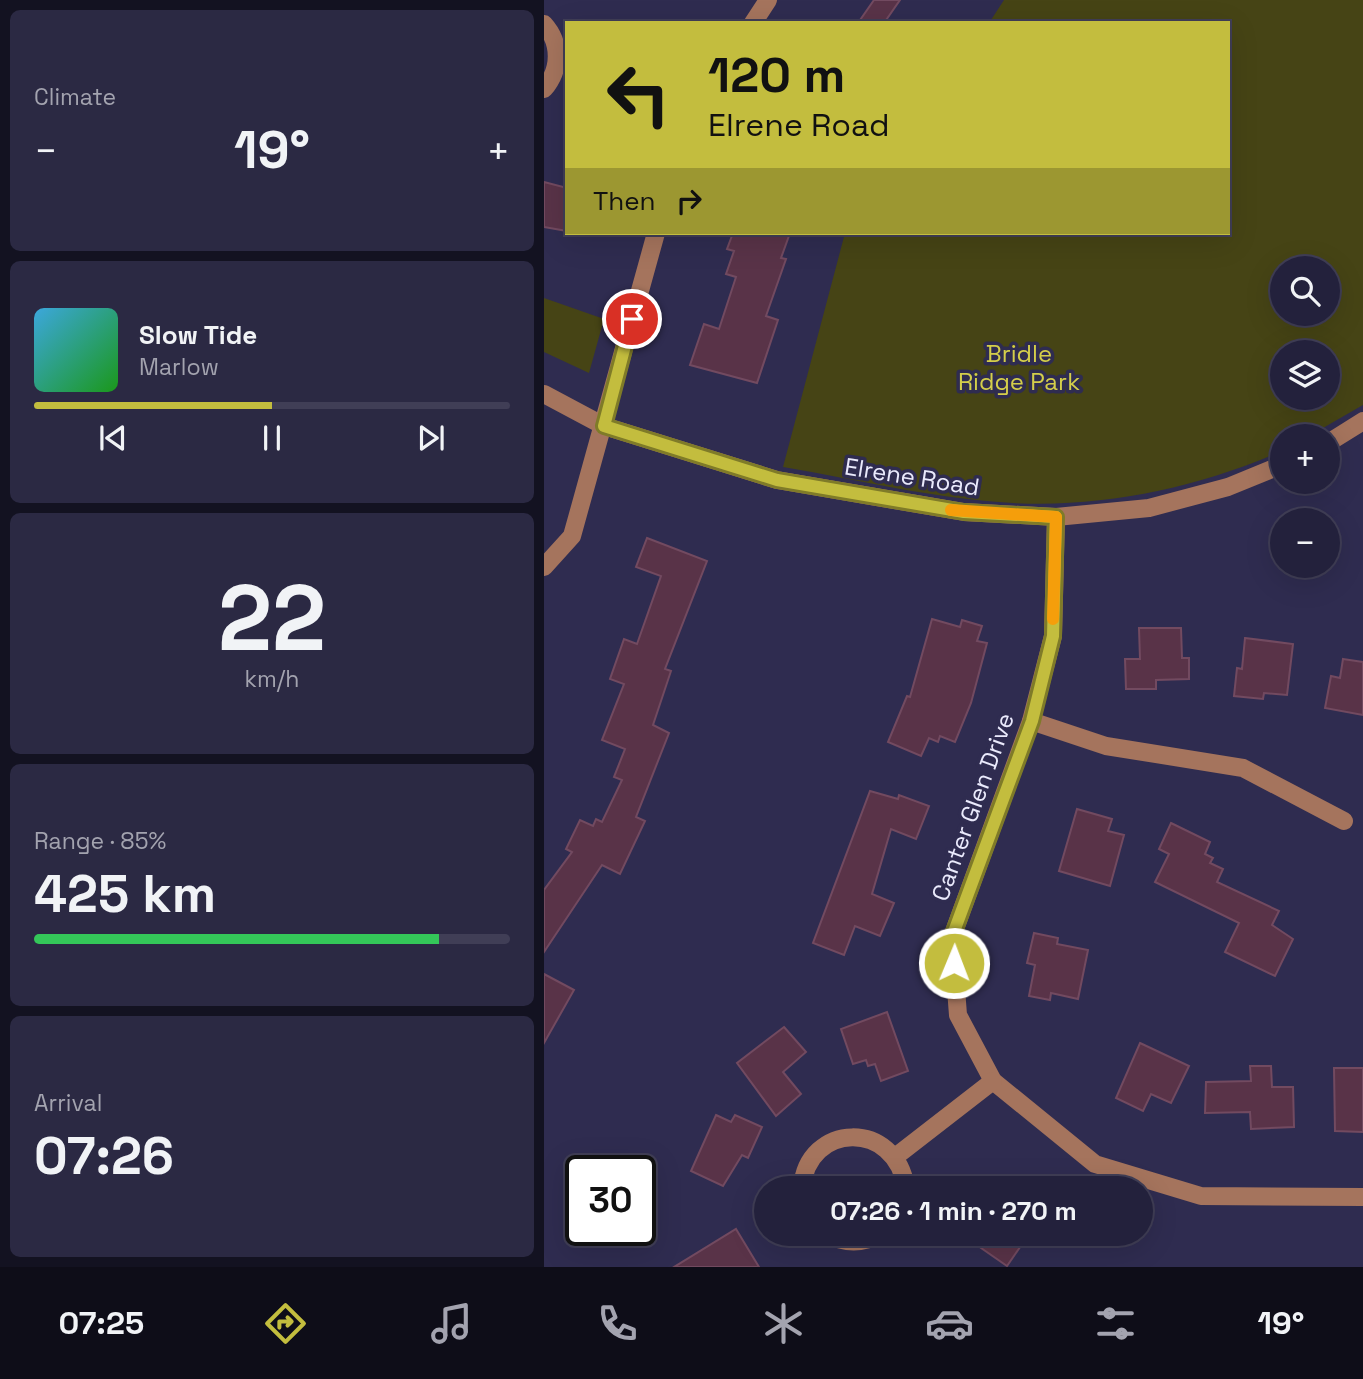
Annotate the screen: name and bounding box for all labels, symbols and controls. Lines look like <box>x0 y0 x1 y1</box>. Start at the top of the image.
text: 120 m <box>708 44 845 106</box>
icon: left <box>593 49 684 140</box>
text: Climate <box>34 82 116 112</box>
text: Elrene Road <box>708 105 890 145</box>
text: 19° <box>234 117 310 183</box>
text: − <box>34 127 58 175</box>
text: + <box>486 127 510 175</box>
icon: right <box>670 182 708 220</box>
text: Then <box>593 184 656 218</box>
map controls <box>1270 256 1340 578</box>
button: search <box>1270 256 1340 326</box>
pin <box>602 289 662 349</box>
icon: arrive <box>613 300 651 338</box>
text: Slow Tide <box>139 318 257 352</box>
park label: Bridle Ridge Park <box>958 338 1080 397</box>
button: layers <box>1270 340 1340 410</box>
text: Marlow <box>139 352 219 382</box>
icon: previous <box>94 419 132 457</box>
icon: pause <box>253 419 291 457</box>
icon: next <box>412 419 450 457</box>
button: + <box>1270 424 1340 494</box>
street label: Elrene Road <box>842 451 982 502</box>
button: − <box>1270 508 1340 578</box>
text: 22 <box>218 560 326 677</box>
text: km/h <box>245 664 299 694</box>
street label: Canter Glen Drive <box>924 709 1021 905</box>
text: Range · 85% <box>34 826 166 856</box>
text: 425 km <box>34 861 216 927</box>
position arrow <box>917 926 991 1000</box>
text: Arrival <box>34 1088 102 1118</box>
text: 07:26 <box>34 1123 174 1189</box>
speed limit sign: 30 <box>565 1155 656 1246</box>
text: 07:26 · 1 min · 270 m <box>830 1194 1077 1228</box>
icon: directions <box>261 1299 310 1348</box>
icon: music <box>427 1299 476 1348</box>
icon: phone <box>593 1299 642 1348</box>
icon: climate <box>759 1299 808 1348</box>
icon: car <box>925 1299 974 1348</box>
icon: filters <box>1091 1299 1140 1348</box>
text: 07:25 <box>59 1303 144 1343</box>
text: 19° <box>1258 1303 1304 1343</box>

